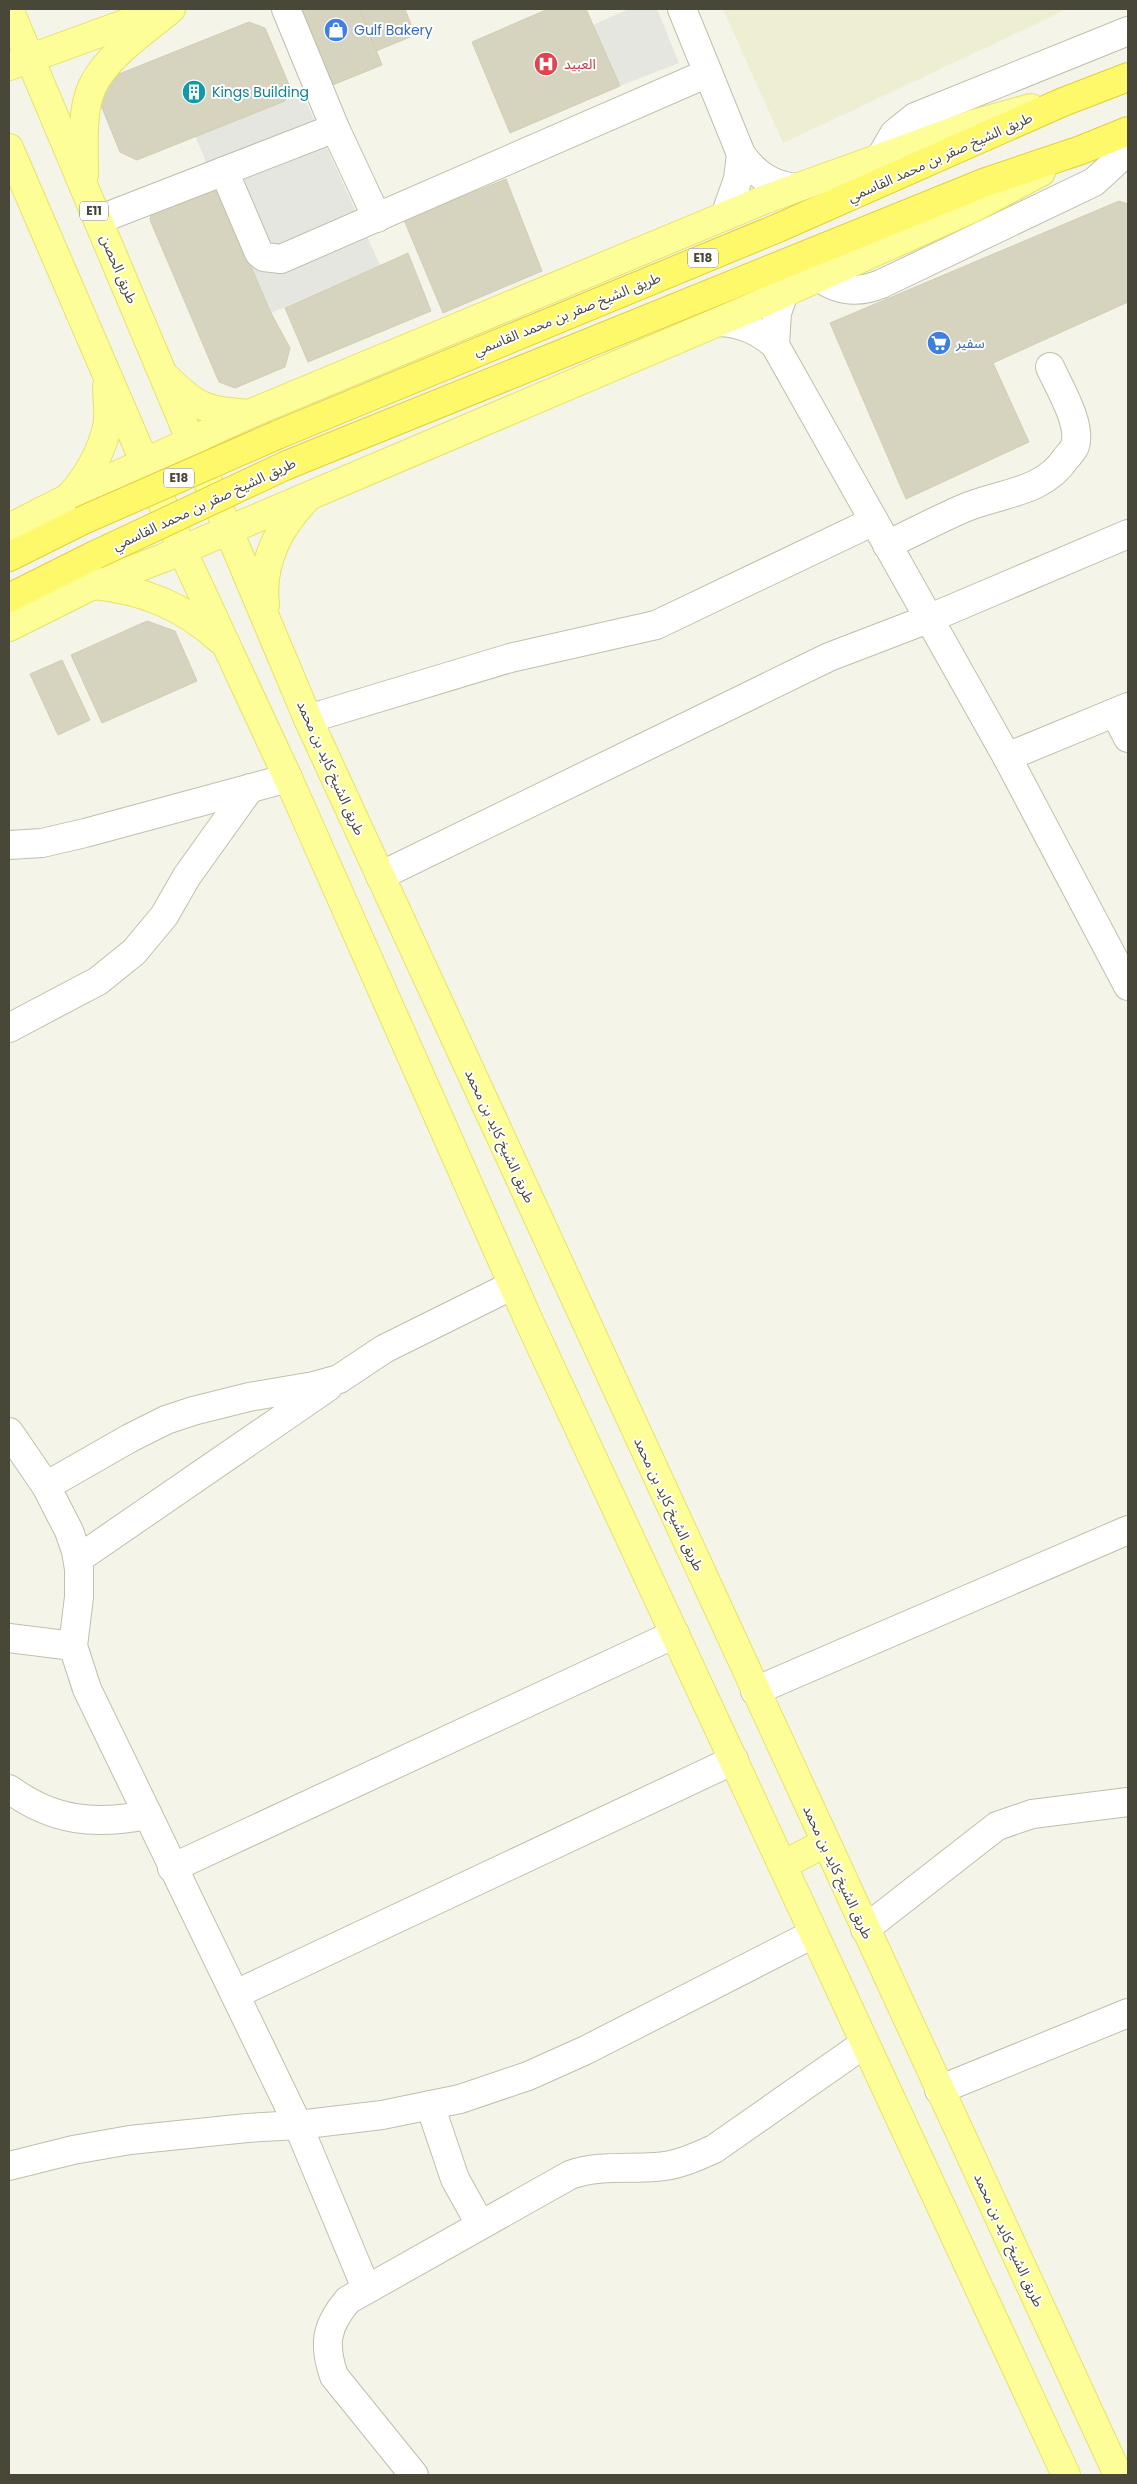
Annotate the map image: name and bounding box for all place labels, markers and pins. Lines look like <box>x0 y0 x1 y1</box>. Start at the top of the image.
shop icon: Gulf Bakery <box>323 17 349 43</box>
place label: Gulf Bakery <box>354 20 433 40</box>
hospital icon: العبيد <box>533 51 559 77</box>
place label: العبيد <box>564 54 596 74</box>
building icon: Kings Building <box>181 79 207 105</box>
place label: Kings Building <box>212 82 309 102</box>
supermarket icon: سفير <box>926 330 952 356</box>
place label: سفير <box>955 333 985 353</box>

